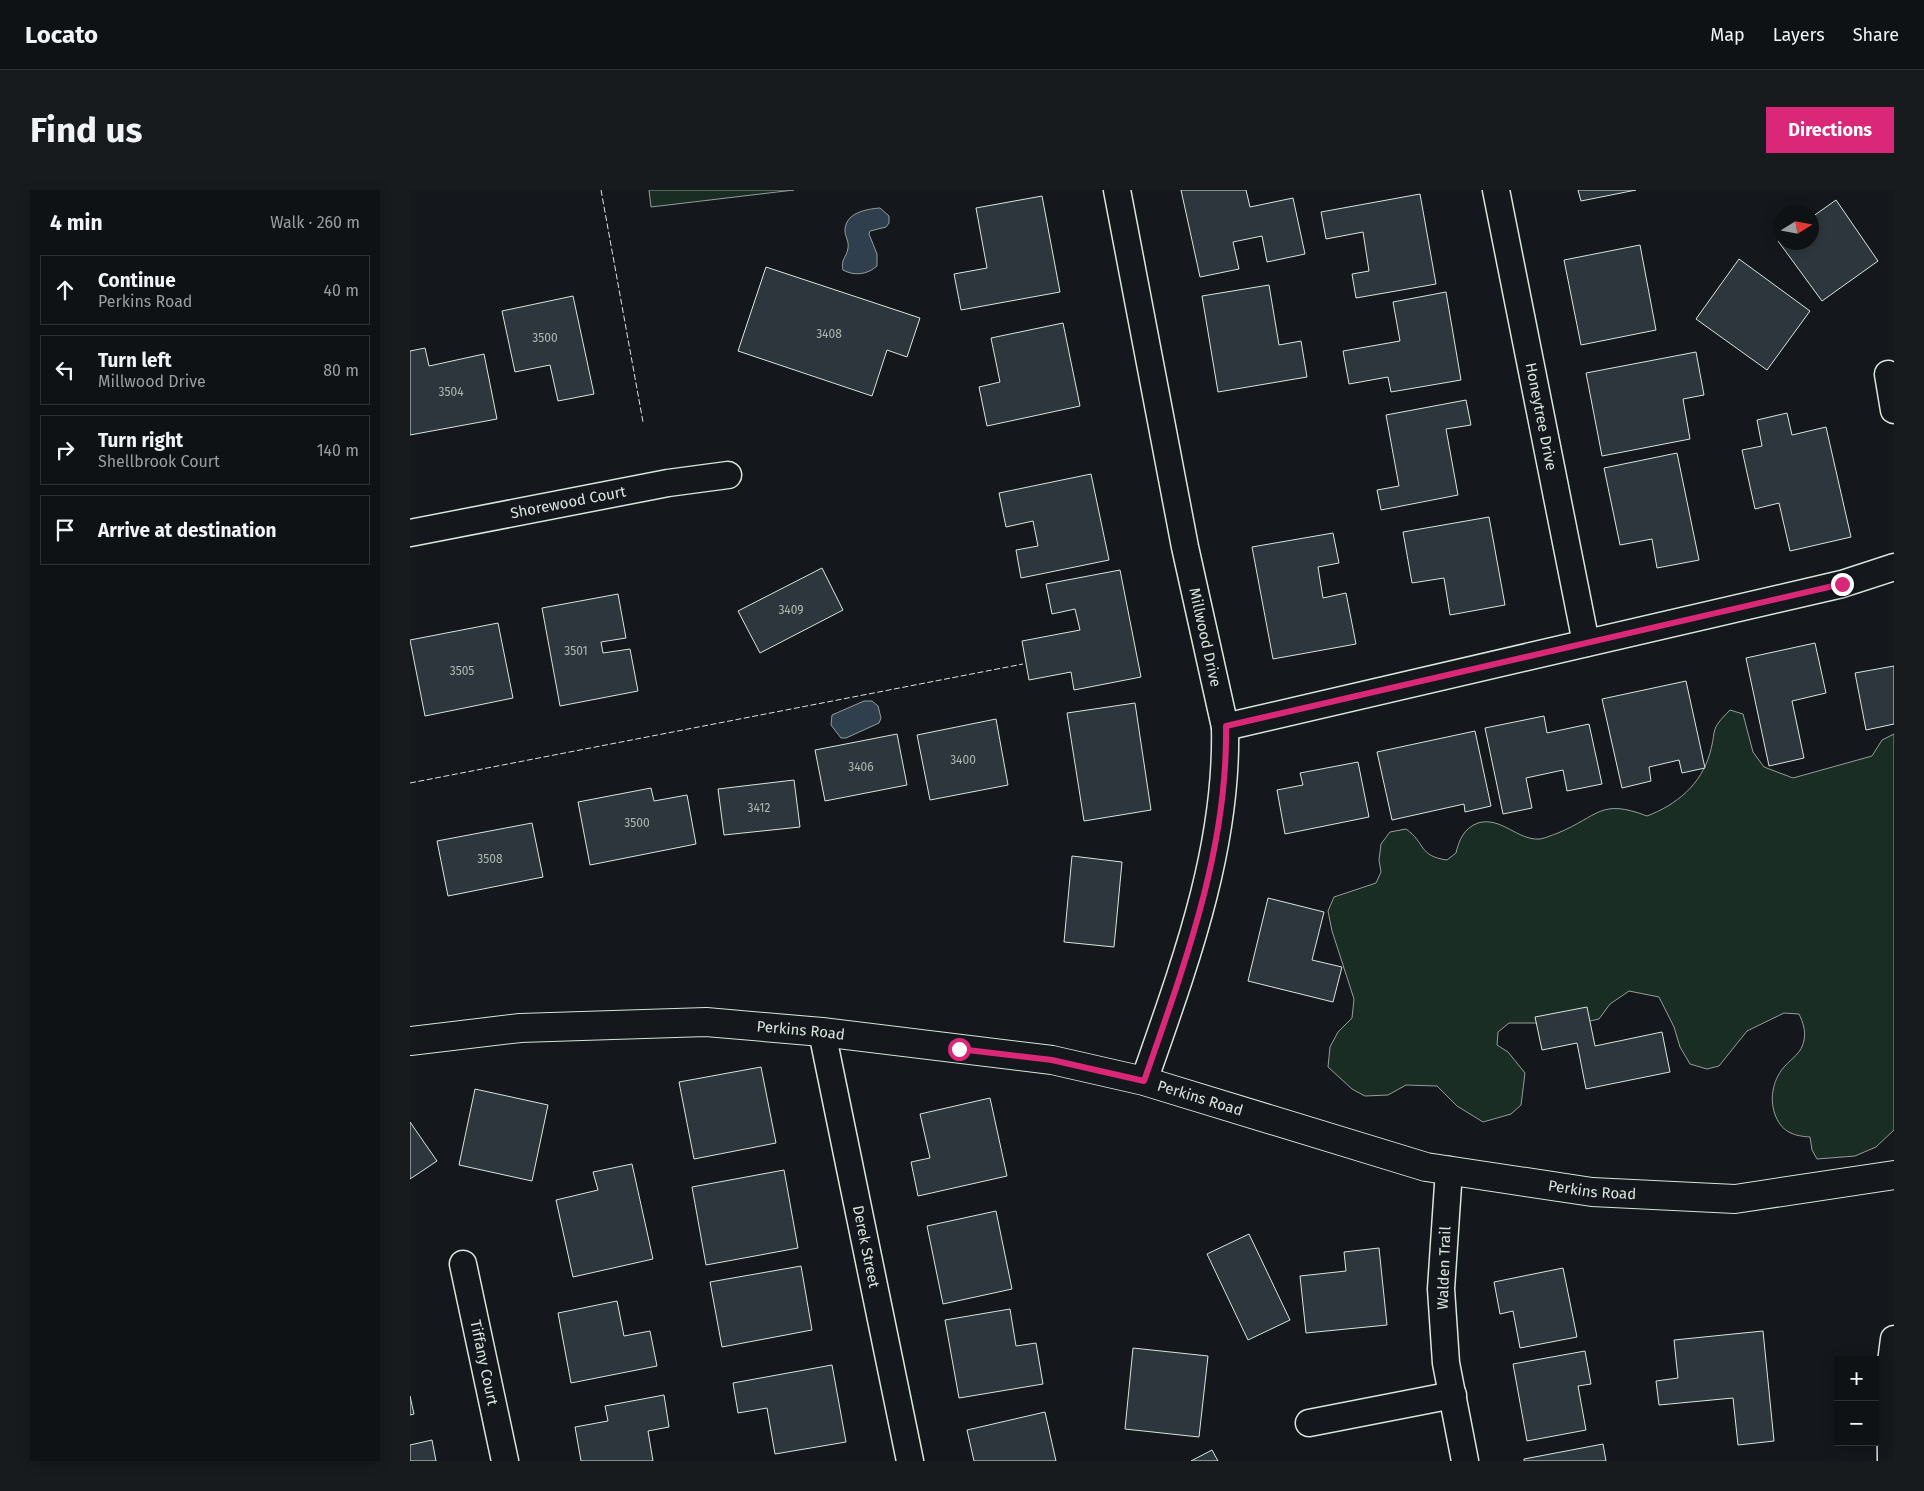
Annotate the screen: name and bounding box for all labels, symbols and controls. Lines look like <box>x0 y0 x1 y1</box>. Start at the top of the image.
text: Locato <box>25 21 98 49</box>
text: Map <box>1710 24 1745 46</box>
text: Layers <box>1773 24 1825 46</box>
text: Share <box>1853 24 1899 46</box>
button: Directions <box>1766 107 1894 153</box>
text: Find us <box>30 109 142 151</box>
north arrow <box>1774 205 1819 250</box>
text: 4 min <box>50 210 103 236</box>
text: Walk · 260 m <box>270 213 360 232</box>
text: Continue <box>98 269 176 292</box>
icon: ahead <box>51 276 79 304</box>
text: 40 m <box>324 281 359 300</box>
text: Perkins Road <box>98 292 192 311</box>
house number: 3408 <box>816 327 842 341</box>
house number: 3500 <box>532 331 558 345</box>
text: Turn left <box>98 349 172 372</box>
icon: left <box>51 356 79 384</box>
text: 80 m <box>323 361 359 380</box>
street label: Honeytree Drive <box>1522 361 1561 472</box>
text: Millwood Drive <box>98 372 206 391</box>
house number: 3504 <box>438 385 464 399</box>
text: Turn right <box>98 429 183 452</box>
icon: right <box>51 436 79 464</box>
text: 140 m <box>317 441 359 460</box>
text: Shellbrook Court <box>98 452 220 471</box>
street label: Shorewood Court <box>509 482 628 522</box>
icon: arrive <box>51 516 79 544</box>
text: Arrive at destination <box>98 519 277 542</box>
route end <box>1831 573 1854 596</box>
street label: Millwood Drive <box>1185 586 1225 689</box>
house number: 3409 <box>778 603 804 617</box>
house number: 3501 <box>564 644 588 658</box>
house number: 3505 <box>450 664 474 678</box>
house number: 3400 <box>950 753 976 767</box>
house number: 3406 <box>848 760 874 774</box>
house number: 3412 <box>748 801 770 815</box>
house number: 3500 <box>624 816 650 830</box>
house number: 3508 <box>477 852 503 866</box>
street label: Perkins Road <box>756 1017 846 1044</box>
route start <box>948 1038 971 1061</box>
street label: Perkins Road <box>1155 1077 1245 1120</box>
street label: Perkins Road <box>1547 1176 1637 1203</box>
street label: Derek Street <box>849 1204 883 1290</box>
street label: Walden Trail <box>1434 1225 1454 1310</box>
street label: Tiffany Court <box>466 1318 502 1408</box>
map controls <box>1834 1356 1879 1446</box>
button: + <box>1834 1356 1879 1401</box>
button: − <box>1834 1401 1879 1446</box>

